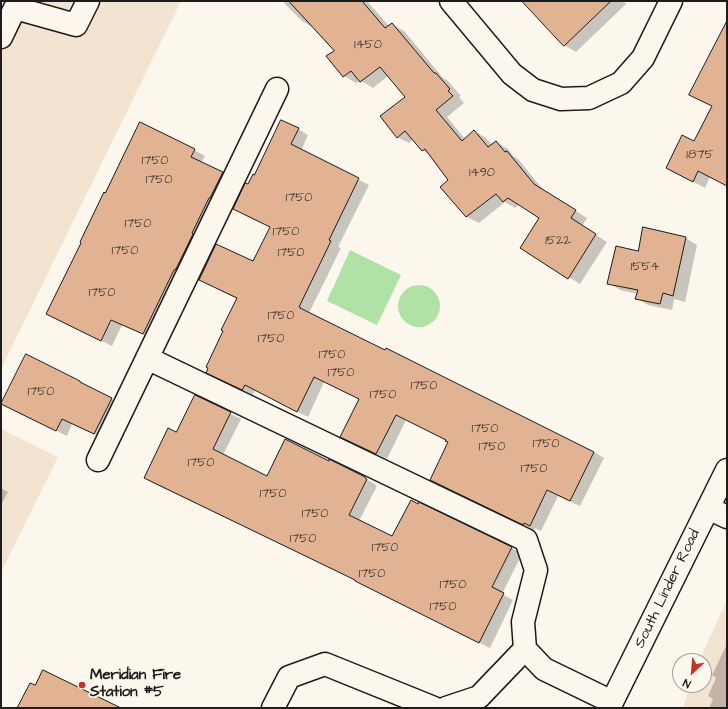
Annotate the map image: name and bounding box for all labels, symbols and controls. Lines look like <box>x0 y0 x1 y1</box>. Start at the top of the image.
house number: 1450 <box>354 37 382 53</box>
house number: 1875 <box>686 147 714 163</box>
house number: 1750 <box>141 153 169 169</box>
house number: 1490 <box>469 165 495 181</box>
house number: 1750 <box>145 172 173 188</box>
house number: 1750 <box>285 190 313 206</box>
house number: 1750 <box>124 216 152 232</box>
house number: 1750 <box>272 224 300 240</box>
house number: 1522 <box>545 233 571 249</box>
house number: 1750 <box>111 243 139 259</box>
house number: 1750 <box>277 245 305 261</box>
house number: 1554 <box>631 259 659 275</box>
house number: 1750 <box>88 285 116 301</box>
house number: 1750 <box>267 308 295 324</box>
house number: 1750 <box>257 331 285 347</box>
house number: 1750 <box>318 347 346 363</box>
house number: 1750 <box>327 365 355 381</box>
house number: 1750 <box>410 378 438 394</box>
house number: 1750 <box>27 384 55 400</box>
house number: 1750 <box>369 387 397 403</box>
house number: 1750 <box>471 421 499 437</box>
house number: 1750 <box>532 436 560 452</box>
house number: 1750 <box>478 439 506 455</box>
house number: 1750 <box>187 455 215 471</box>
house number: 1750 <box>520 461 548 477</box>
house number: 1750 <box>259 486 287 502</box>
house number: 1750 <box>301 506 329 522</box>
street label: South Linder Road <box>631 527 705 651</box>
house number: 1750 <box>289 531 317 547</box>
house number: 1750 <box>371 540 399 556</box>
house number: 1750 <box>358 566 386 582</box>
house number: 1750 <box>439 577 467 593</box>
house number: 1750 <box>429 599 457 615</box>
north arrow <box>672 653 712 693</box>
place label: Meridian Fire Station #5 <box>90 667 181 702</box>
text: N <box>681 675 693 692</box>
marker: Meridian Fire Station #5 <box>77 680 87 690</box>

